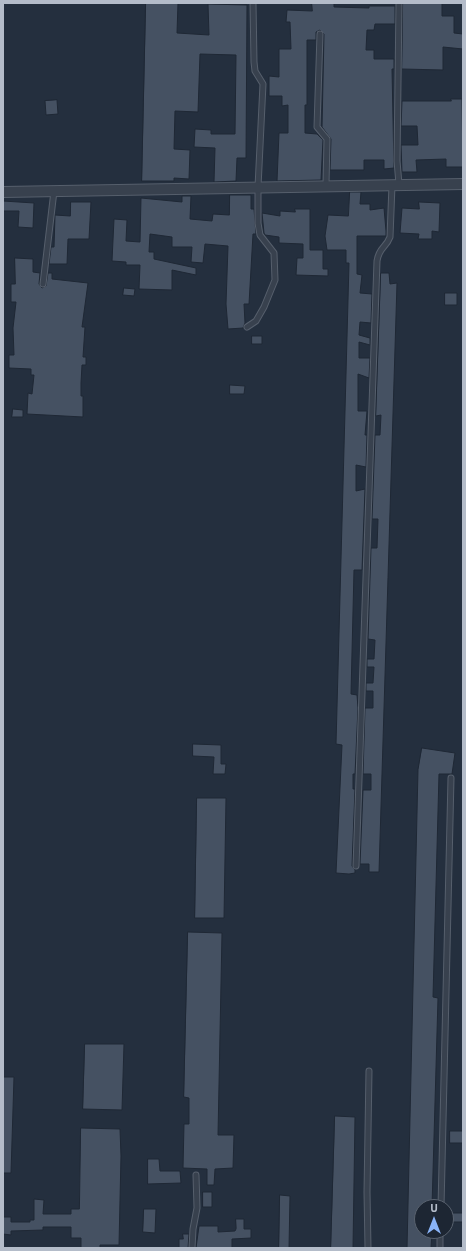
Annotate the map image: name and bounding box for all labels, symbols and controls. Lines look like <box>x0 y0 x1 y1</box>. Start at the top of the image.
north arrow <box>414 1199 454 1239</box>
text: U <box>430 1201 438 1215</box>

